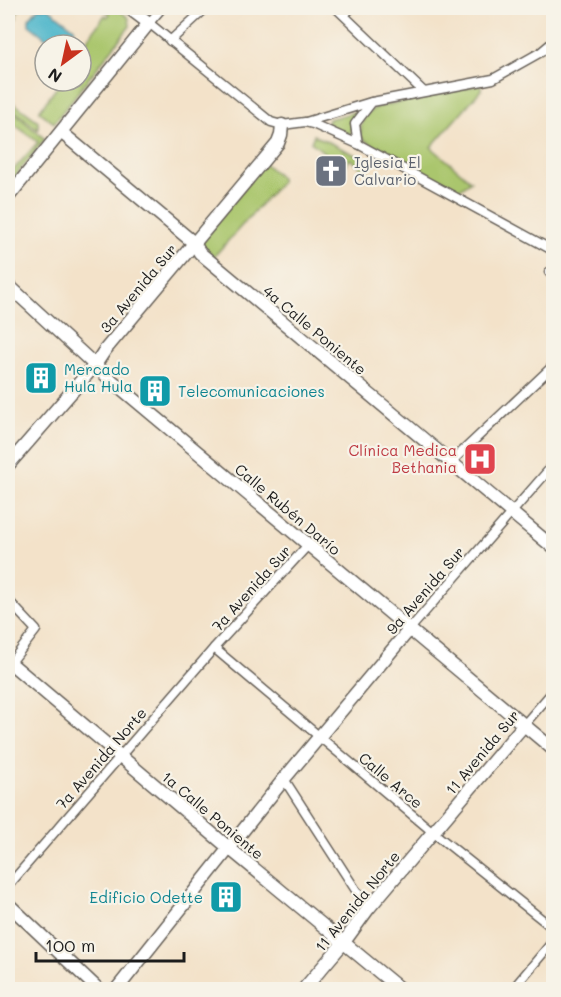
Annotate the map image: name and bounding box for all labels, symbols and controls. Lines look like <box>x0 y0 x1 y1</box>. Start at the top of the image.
north arrow <box>33 33 93 93</box>
text: N <box>44 64 65 88</box>
place label: Iglesia El Calvario <box>354 152 421 189</box>
church icon: Iglesia El Calvario <box>313 153 349 189</box>
street label: 3a Avenida Sur <box>95 240 181 336</box>
street label: 4a Calle Poniente <box>259 281 371 379</box>
place label: Mercado Hula Hula <box>64 359 133 396</box>
building icon: Mercado Hula Hula <box>23 360 59 396</box>
building icon: Telecomunicaciones <box>137 373 173 409</box>
place label: Telecomunicaciones <box>178 381 325 401</box>
place label: Clínica Medica Bethania <box>348 440 457 477</box>
hospital icon: Clínica Medica Bethania <box>462 441 498 477</box>
street label: Calle Rubén Darío <box>231 459 345 559</box>
street label: 7a Avenida Sur <box>207 541 295 635</box>
street label: 9a Avenida Sur <box>381 542 469 638</box>
street label: 7a Avenida Norte <box>51 703 151 813</box>
street label: 11 Avenida Sur <box>441 705 523 799</box>
street label: Calle Arce <box>355 747 427 813</box>
street label: 1a Calle Poniente <box>158 767 268 863</box>
street label: 11 Avenida Norte <box>310 846 404 956</box>
building icon: Edificio Odette <box>208 879 244 915</box>
place label: Edificio Odette <box>90 887 203 907</box>
scale bar <box>36 925 184 963</box>
text: 100 m <box>45 933 95 957</box>

